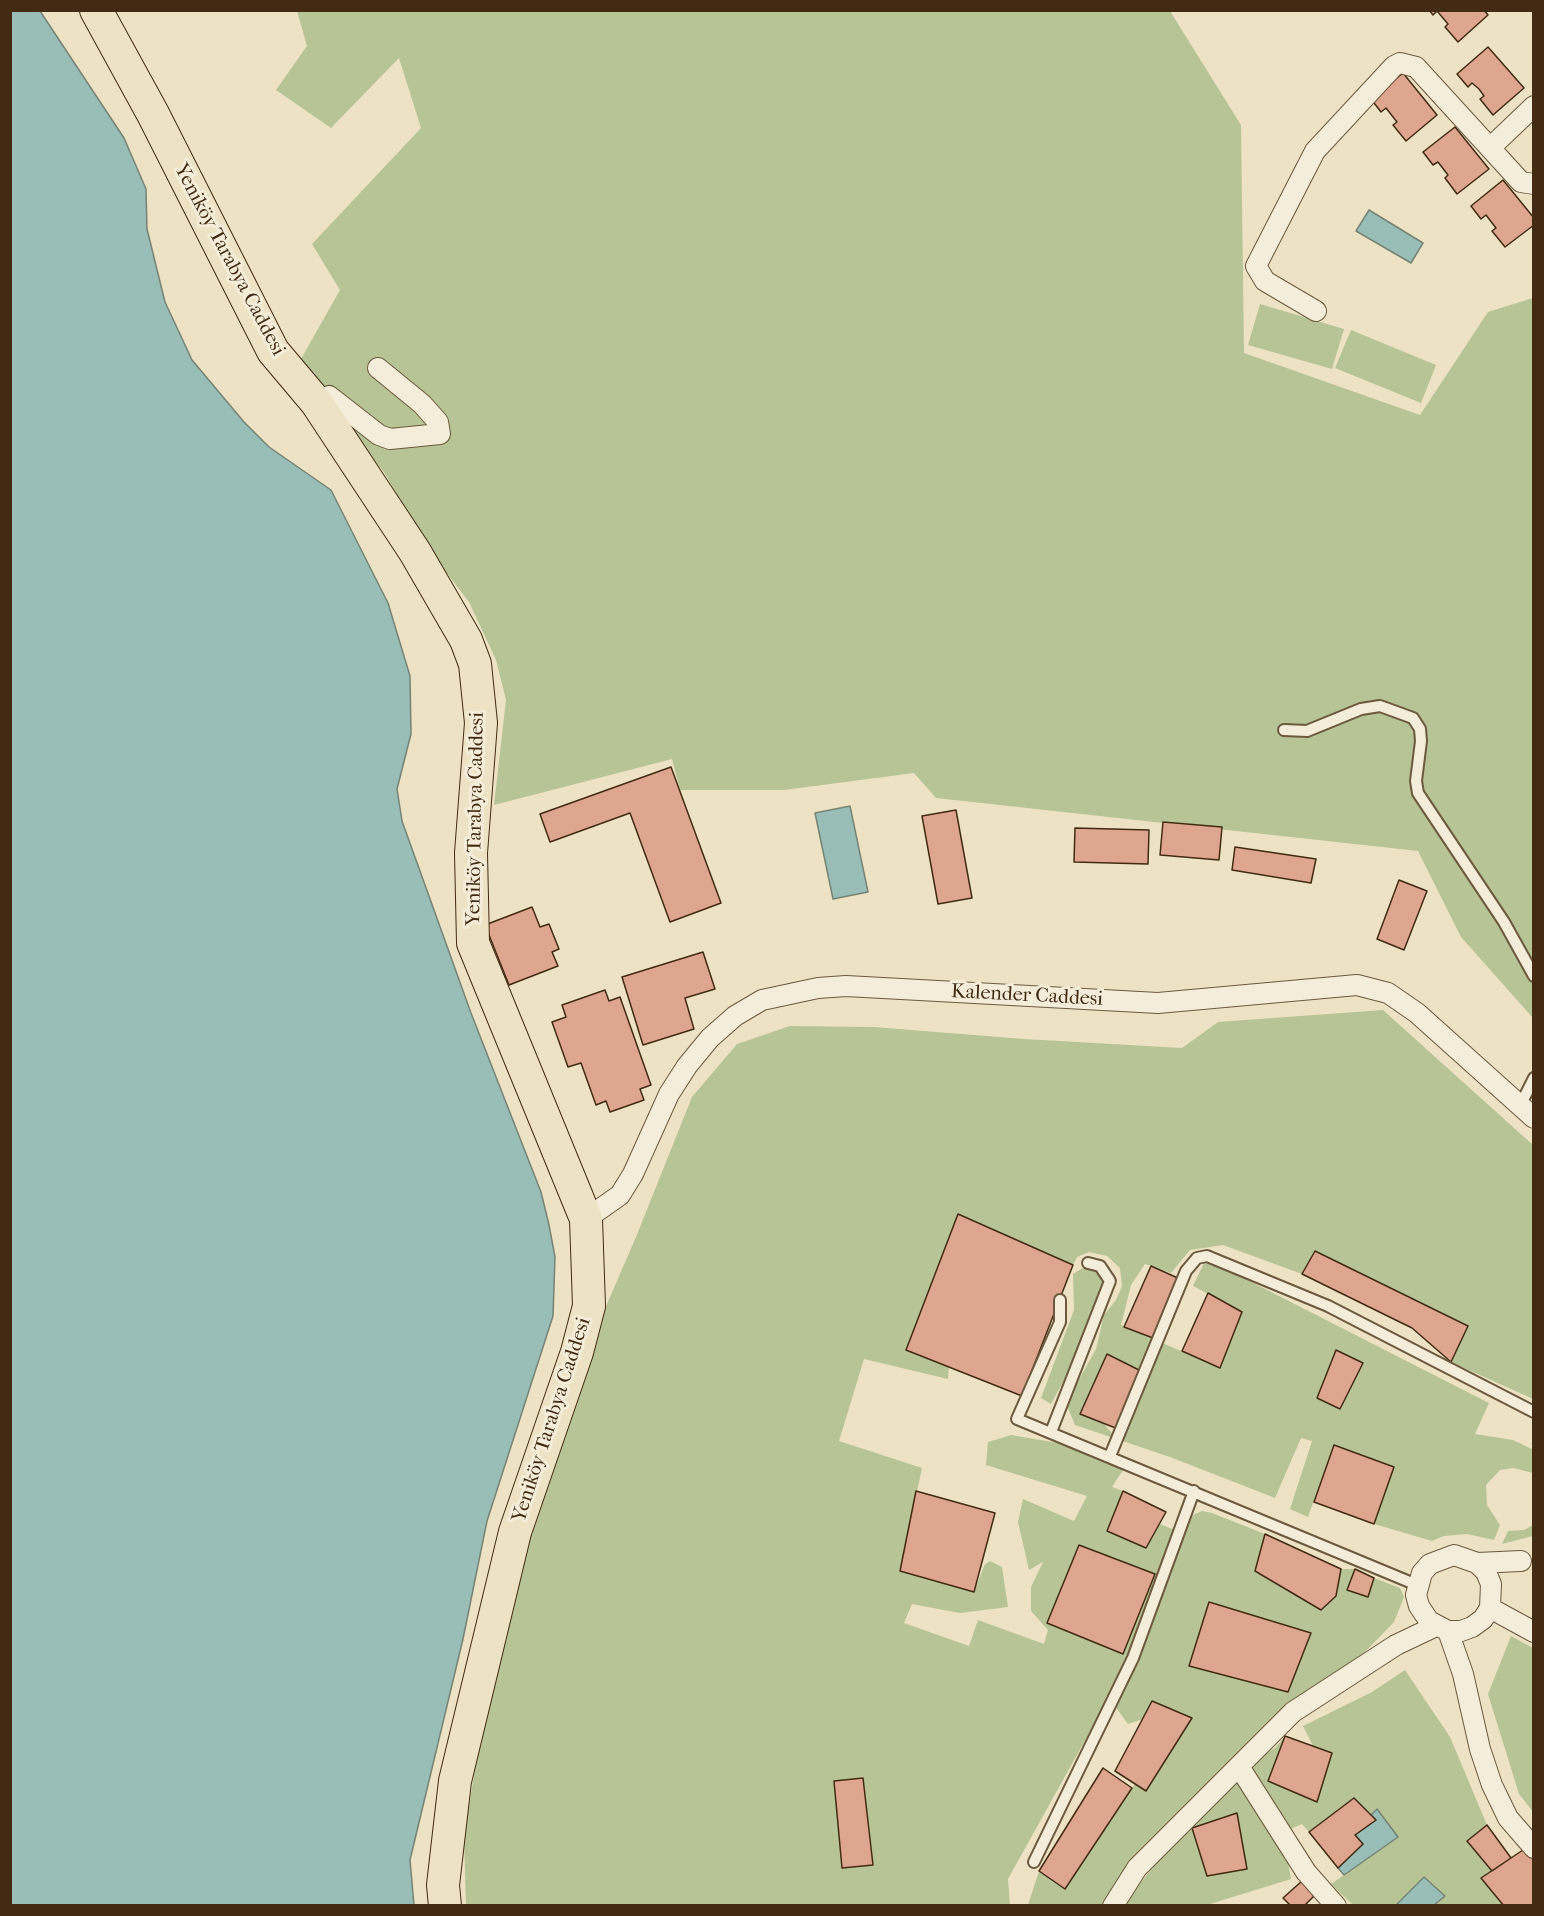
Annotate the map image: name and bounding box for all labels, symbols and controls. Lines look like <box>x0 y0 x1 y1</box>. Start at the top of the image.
street label: Yeniköy Tarabya Caddesi <box>168 160 290 360</box>
street label: Yeniköy Tarabya Caddesi <box>462 712 490 926</box>
street label: Kalender Caddesi <box>950 980 1104 1012</box>
street label: Yeniköy Tarabya Caddesi <box>508 1315 596 1525</box>

